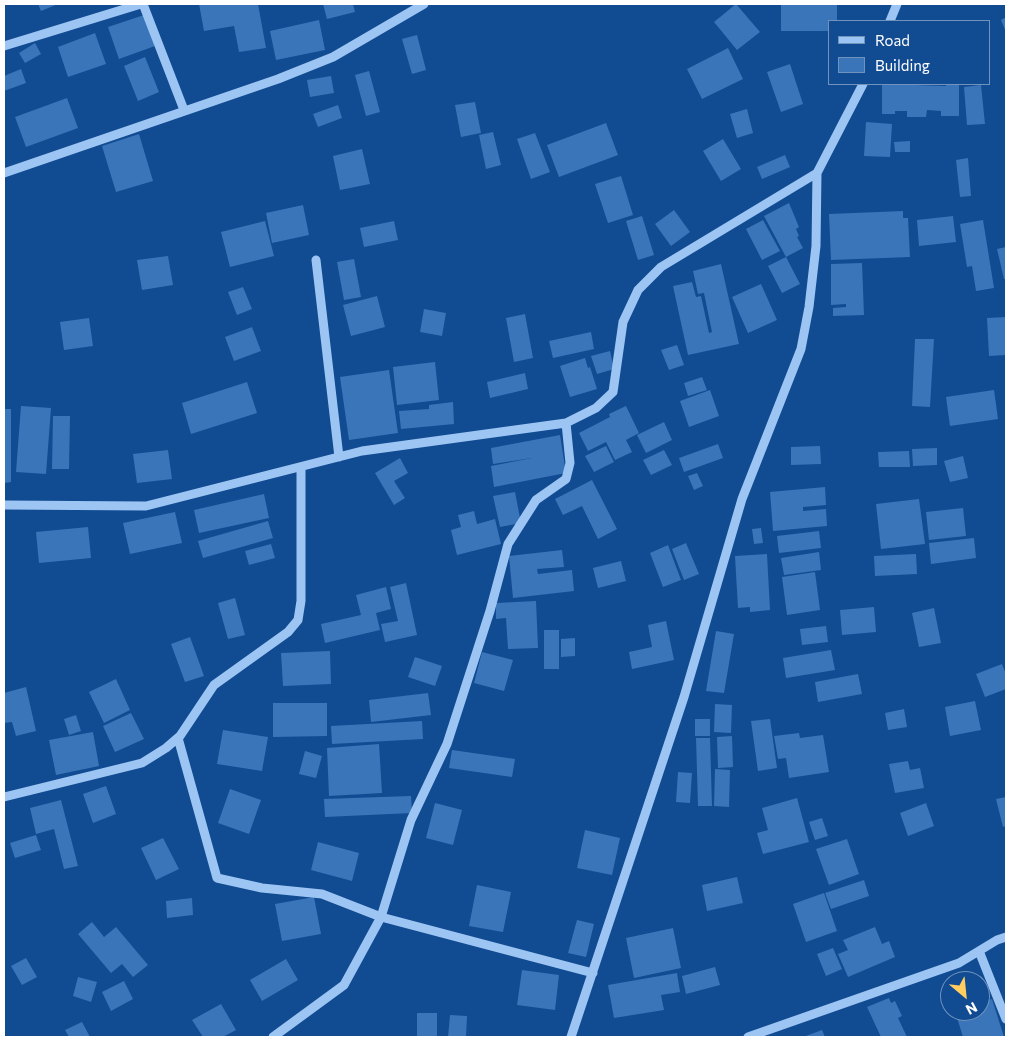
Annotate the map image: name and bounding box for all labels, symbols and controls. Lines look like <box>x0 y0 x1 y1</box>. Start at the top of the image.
legend <box>828 20 990 85</box>
text: Road <box>875 31 910 49</box>
text: Building <box>875 56 930 74</box>
north arrow <box>940 971 990 1021</box>
text: N <box>963 999 980 1019</box>

